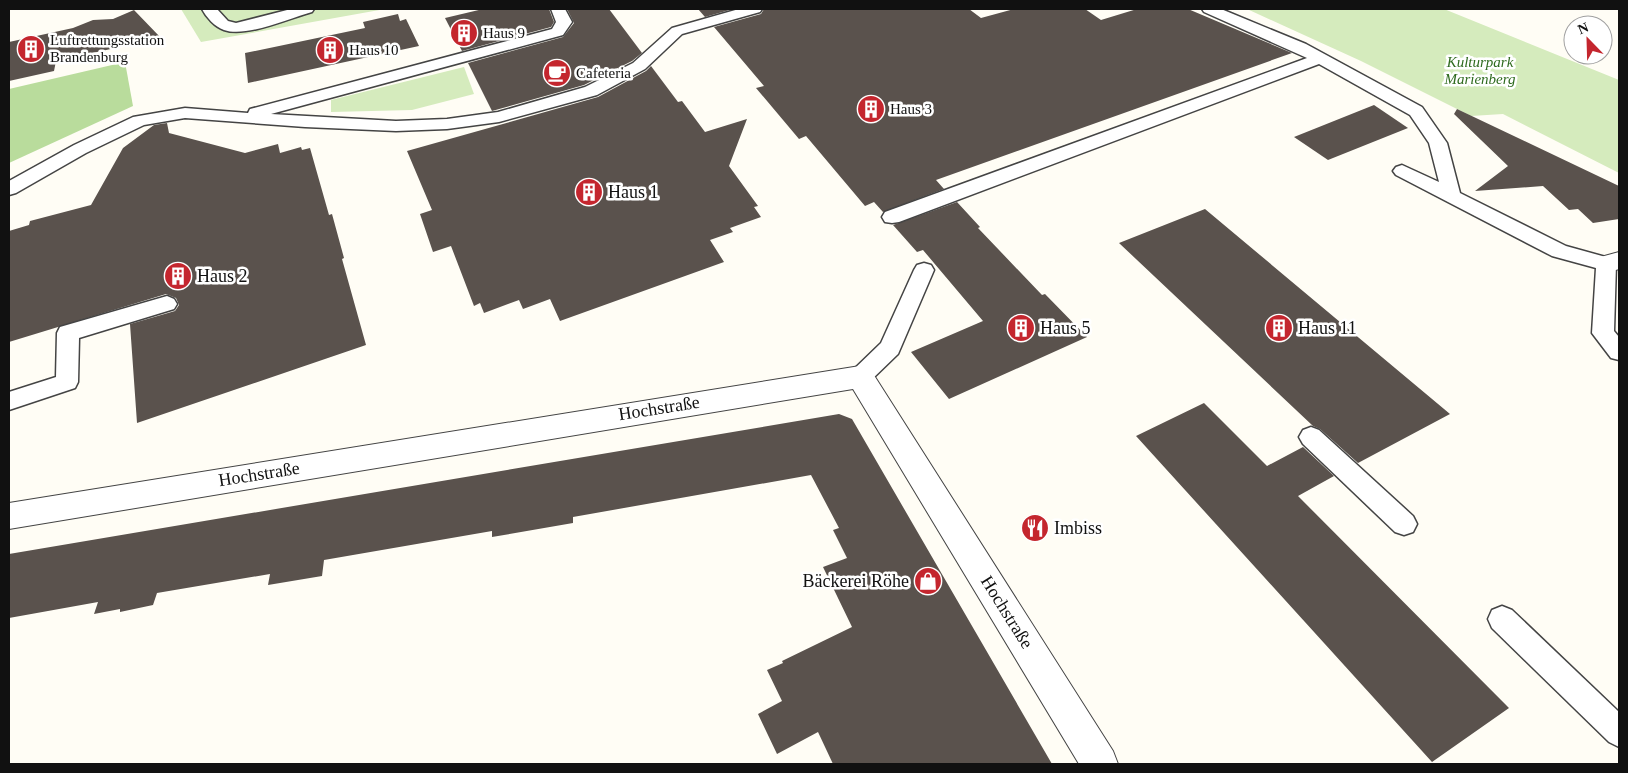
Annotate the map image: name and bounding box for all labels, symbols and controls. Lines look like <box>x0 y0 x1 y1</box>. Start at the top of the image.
north arrow <box>1563 15 1613 65</box>
building icon: Haus 9 <box>449 18 479 48</box>
text: N <box>1576 20 1591 37</box>
place label: Haus 9 <box>483 25 525 41</box>
place label: Luftrettungsstation Brandenburg <box>50 32 165 65</box>
building icon: Luftrettungsstation Brandenburg <box>16 34 46 64</box>
building icon: Haus 10 <box>315 35 345 65</box>
place label: Haus 10 <box>349 42 399 58</box>
park label: Kulturpark Marienberg <box>1443 54 1516 87</box>
cafe icon: Cafeteria <box>542 58 572 88</box>
place label: Cafeteria <box>576 65 631 81</box>
building icon: Haus 3 <box>856 94 886 124</box>
place label: Haus 3 <box>890 101 932 117</box>
building icon: Haus 1 <box>574 177 604 207</box>
place label: Haus 1 <box>608 182 659 202</box>
building icon: Haus 2 <box>163 261 193 291</box>
place label: Haus 2 <box>197 266 248 286</box>
building icon: Haus 5 <box>1006 313 1036 343</box>
building icon: Haus 11 <box>1264 313 1294 343</box>
place label: Haus 5 <box>1040 318 1091 338</box>
place label: Haus 11 <box>1298 318 1357 338</box>
street label: Hochstraße <box>617 392 701 424</box>
street label: Hochstraße <box>217 458 301 490</box>
restaurant icon: Imbiss <box>1020 513 1050 543</box>
place label: Imbiss <box>1054 518 1102 538</box>
shop icon: Bäckerei Röhe <box>913 566 943 596</box>
place label: Bäckerei Röhe <box>803 571 909 591</box>
street label: Hochstraße <box>977 572 1037 652</box>

